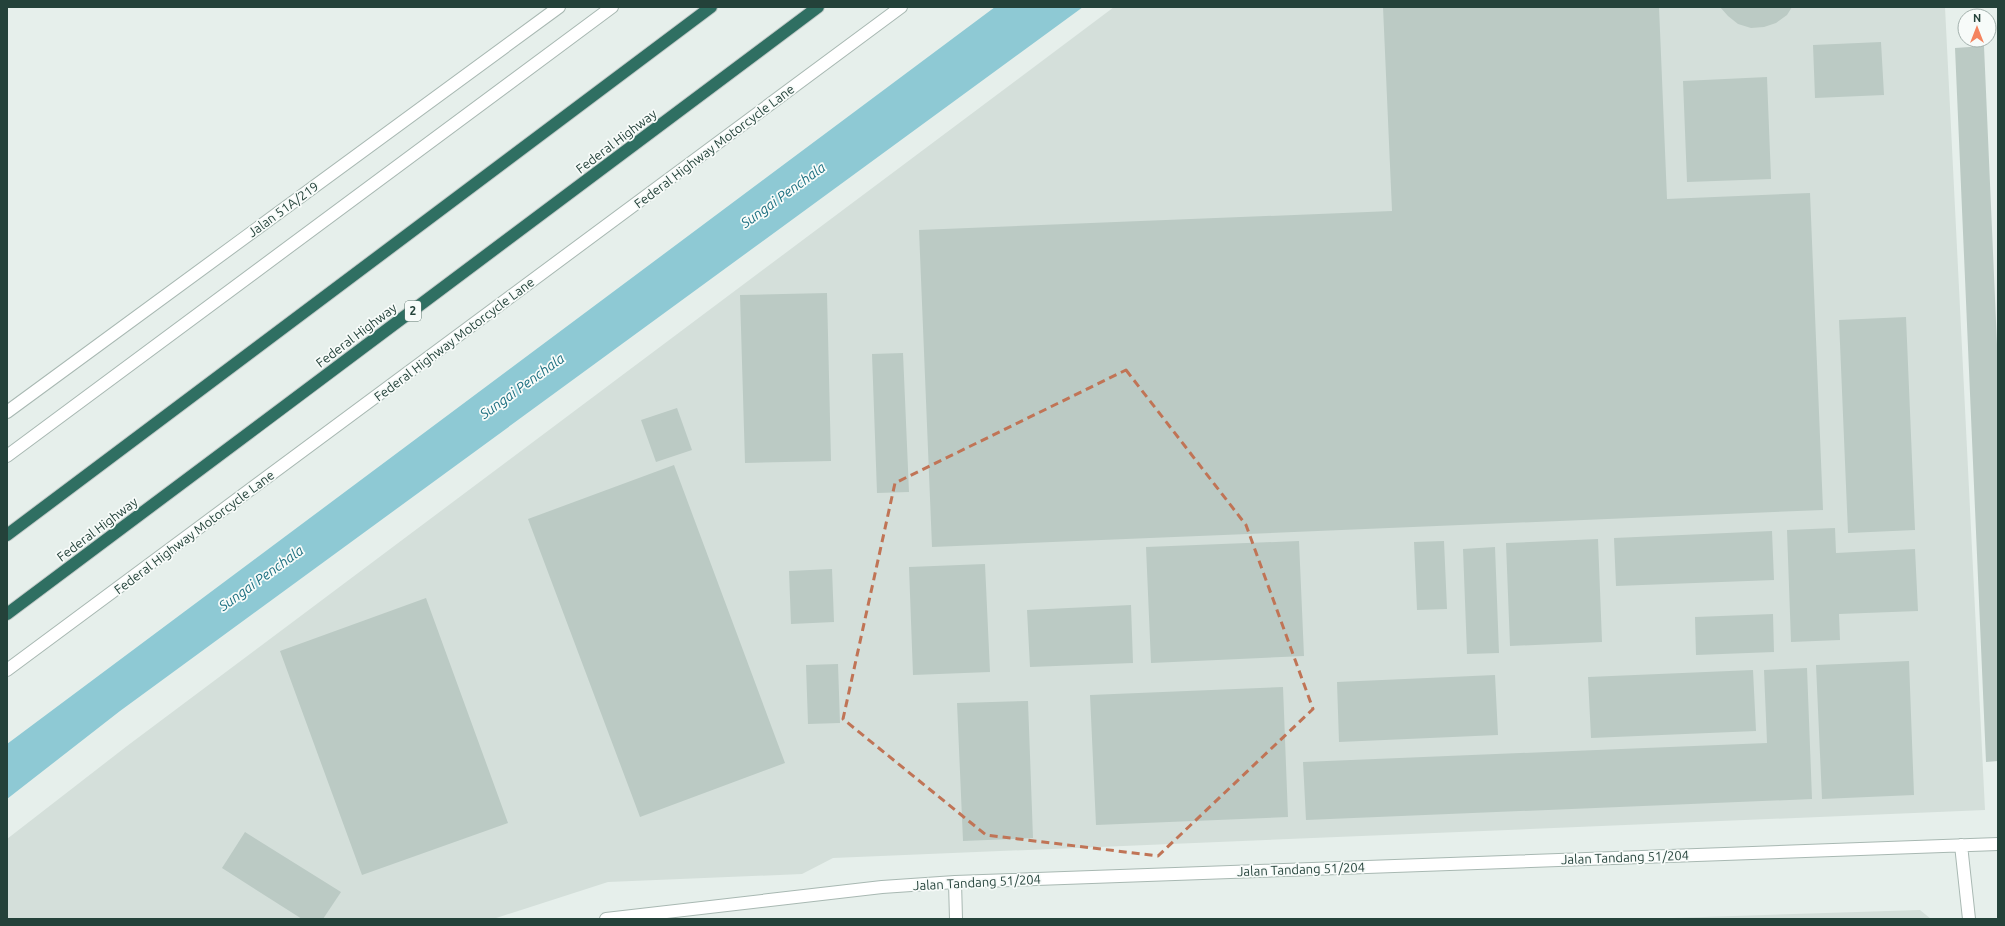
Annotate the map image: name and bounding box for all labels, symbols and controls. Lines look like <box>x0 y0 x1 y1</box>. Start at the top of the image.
north arrow <box>1957 8 1997 48</box>
text: N <box>1973 12 1981 24</box>
street label: Federal Highway Motorcycle Lane <box>631 81 797 211</box>
street label: Federal Highway <box>573 106 659 176</box>
water label: Sungai Penchala <box>737 159 829 232</box>
street label: Jalan 51A/219 <box>245 179 321 239</box>
street label: Federal Highway Motorcycle Lane <box>371 274 537 404</box>
street label: Federal Highway <box>313 300 399 370</box>
road number: 2 <box>405 301 421 321</box>
water label: Sungai Penchala <box>476 350 568 423</box>
street label: Federal Highway Motorcycle Lane <box>111 467 277 597</box>
street label: Federal Highway <box>54 494 140 564</box>
water label: Sungai Penchala <box>215 542 307 615</box>
street label: Jalan Tandang 51/204 <box>1561 848 1689 866</box>
street label: Jalan Tandang 51/204 <box>1237 860 1365 878</box>
street label: Jalan Tandang 51/204 <box>913 872 1041 892</box>

